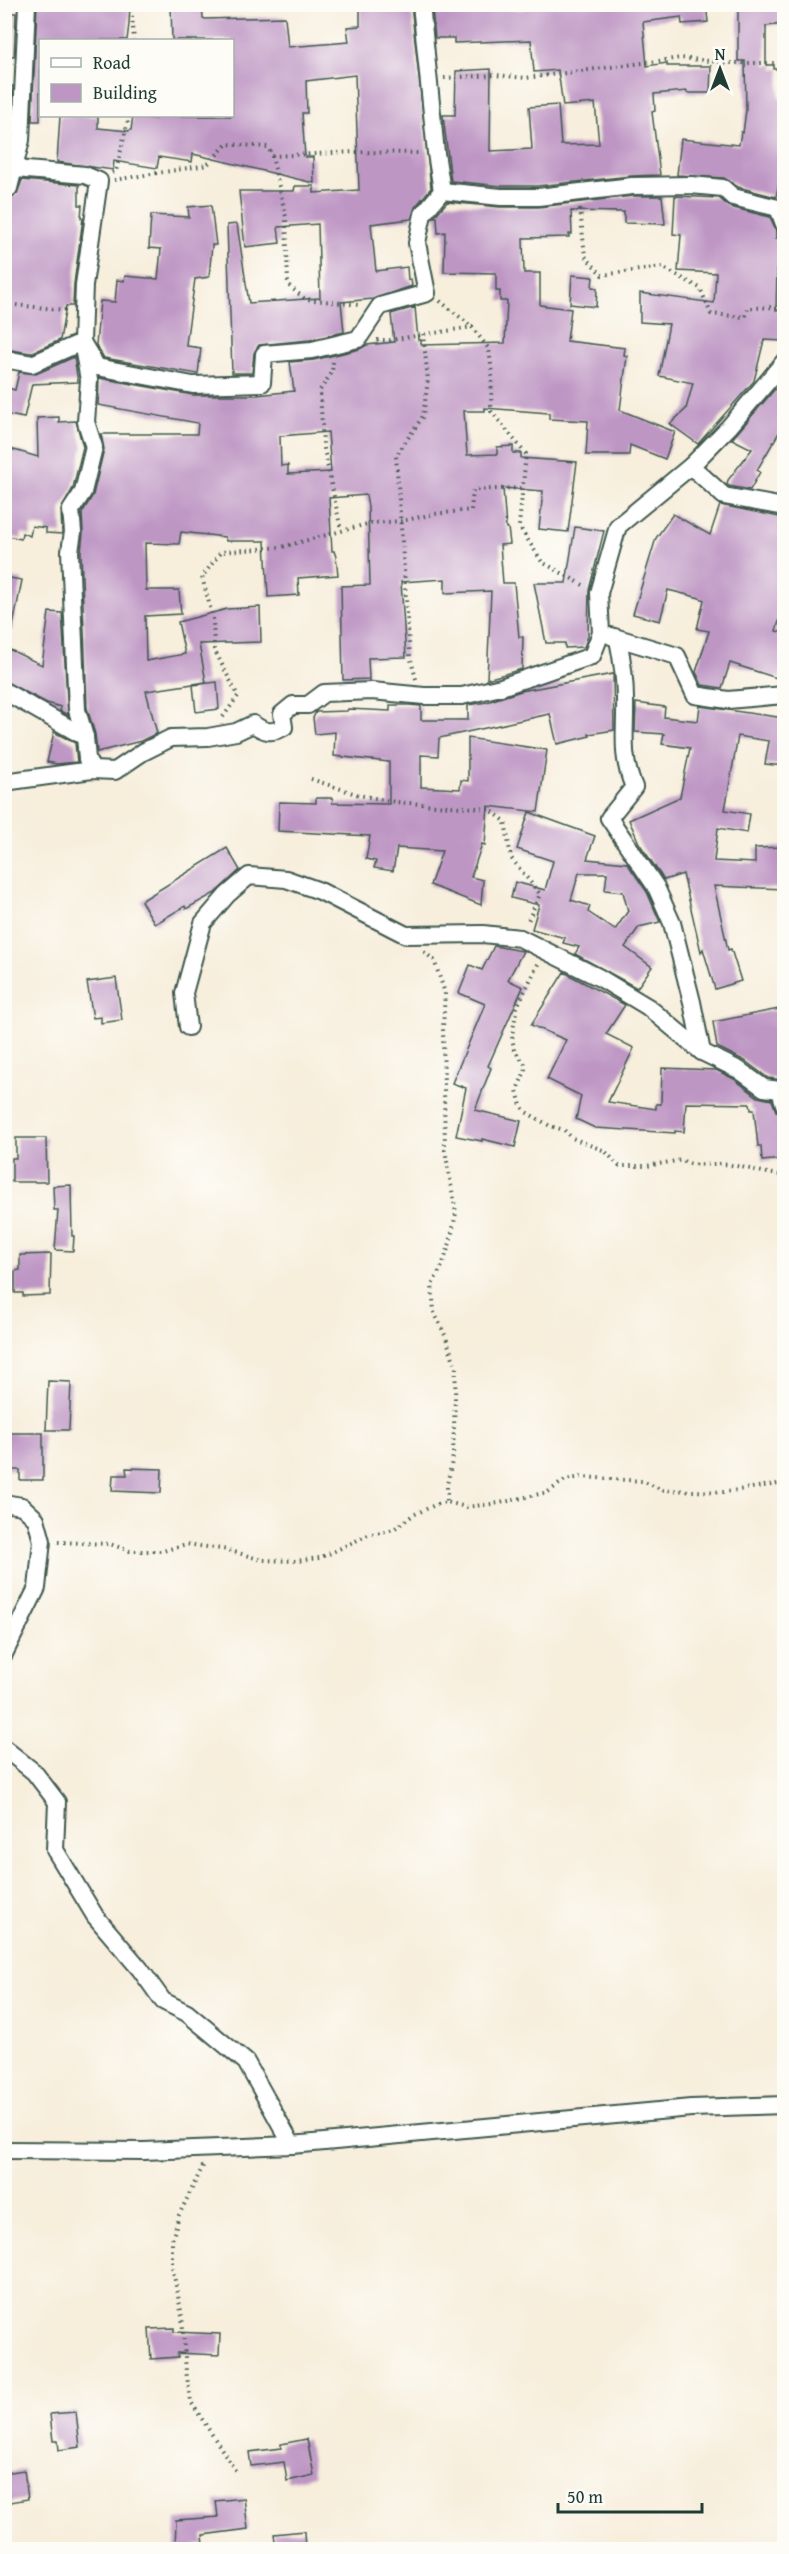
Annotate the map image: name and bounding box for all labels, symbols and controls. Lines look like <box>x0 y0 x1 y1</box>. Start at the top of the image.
legend <box>39 39 234 117</box>
north arrow <box>690 39 750 99</box>
text: N <box>715 42 726 66</box>
text: Road <box>93 49 131 76</box>
text: Building <box>93 79 157 106</box>
scale bar <box>558 2476 702 2514</box>
text: 50 m <box>567 2483 603 2510</box>

